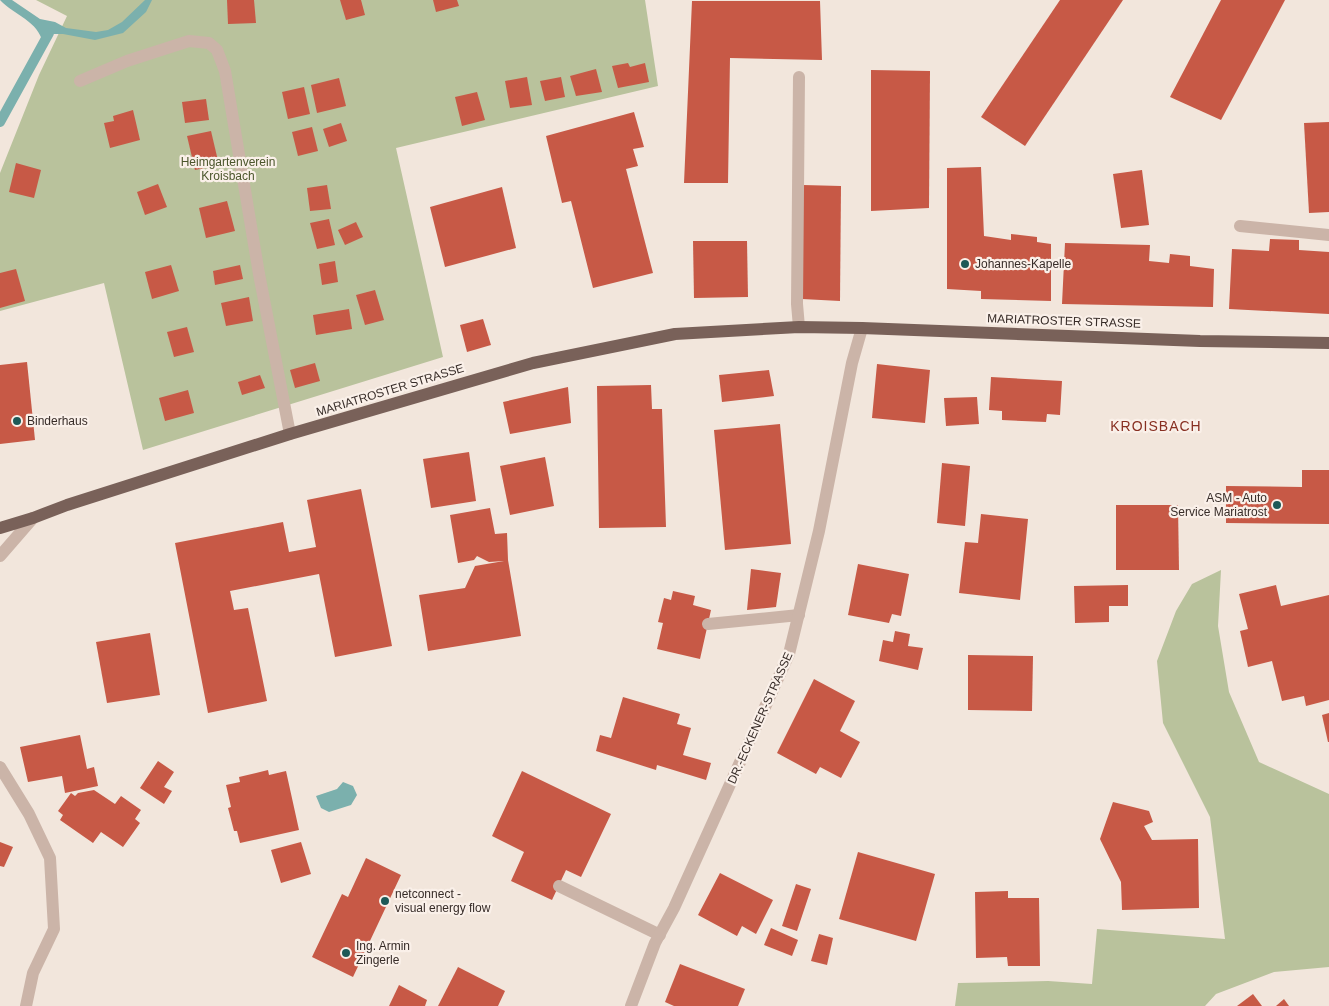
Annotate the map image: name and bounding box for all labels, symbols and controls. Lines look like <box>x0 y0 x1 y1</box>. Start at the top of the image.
park label: Heimgartenverein Kroisbach <box>181 155 275 183</box>
place label: Johannes-Kapelle <box>975 257 1071 271</box>
marker: Johannes-Kapelle <box>959 258 971 270</box>
street label: MARIATROSTER STRASSE <box>987 311 1141 331</box>
street label: MARIATROSTER STRASSE <box>314 361 466 419</box>
place label: Binderhaus <box>27 414 88 428</box>
marker: Binderhaus <box>11 415 23 427</box>
district label: KROISBACH <box>1110 418 1202 434</box>
place label: ASM - Auto Service Mariatrost <box>1170 491 1268 519</box>
marker: ASM - Auto Service Mariatrost <box>1271 499 1283 511</box>
street label: DR.-ECKENER-STRASSE <box>725 650 795 786</box>
place label: netconnect - visual energy flow <box>395 887 491 915</box>
marker: netconnect - visual energy flow <box>379 895 391 907</box>
place label: Ing. Armin Zingerle <box>356 939 410 967</box>
marker: Ing. Armin Zingerle <box>340 947 352 959</box>

